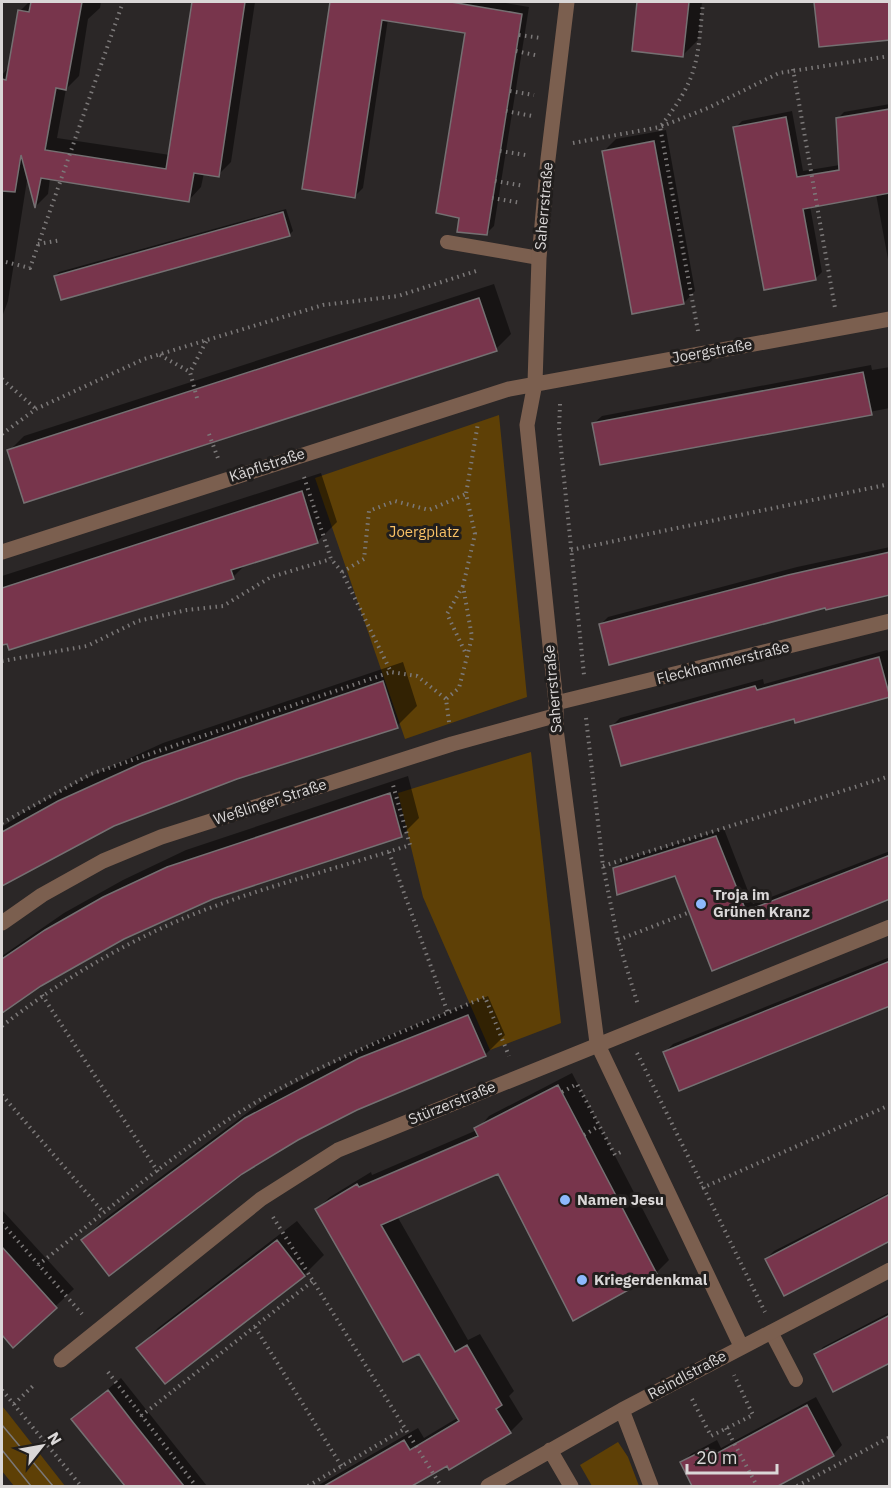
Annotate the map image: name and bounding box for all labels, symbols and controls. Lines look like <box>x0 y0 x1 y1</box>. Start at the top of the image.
street label: Saherrstraße <box>530 161 557 251</box>
street label: Joergstraße <box>670 334 754 367</box>
street label: Käpflstraße <box>227 443 307 486</box>
park label: Joergplatz <box>389 522 459 541</box>
street label: Fleckhammerstraße <box>654 637 791 688</box>
street label: Saherrstraße <box>539 644 566 734</box>
street label: Weßlinger Straße <box>211 774 329 829</box>
place label: Troja im Grünen Kranz <box>713 885 810 921</box>
marker: Troja im Grünen Kranz <box>694 897 708 911</box>
street label: Stürzerstraße <box>405 1076 498 1129</box>
place label: Namen Jesu <box>577 1190 664 1209</box>
marker: Namen Jesu <box>558 1193 572 1207</box>
place label: Kriegerdenkmal <box>594 1270 708 1289</box>
marker: Kriegerdenkmal <box>575 1273 589 1287</box>
street label: Reindlstraße <box>644 1346 729 1403</box>
north arrow <box>12 1416 72 1476</box>
text: N <box>43 1428 66 1448</box>
scale bar <box>687 1437 777 1475</box>
text: 20 m <box>696 1446 738 1469</box>

